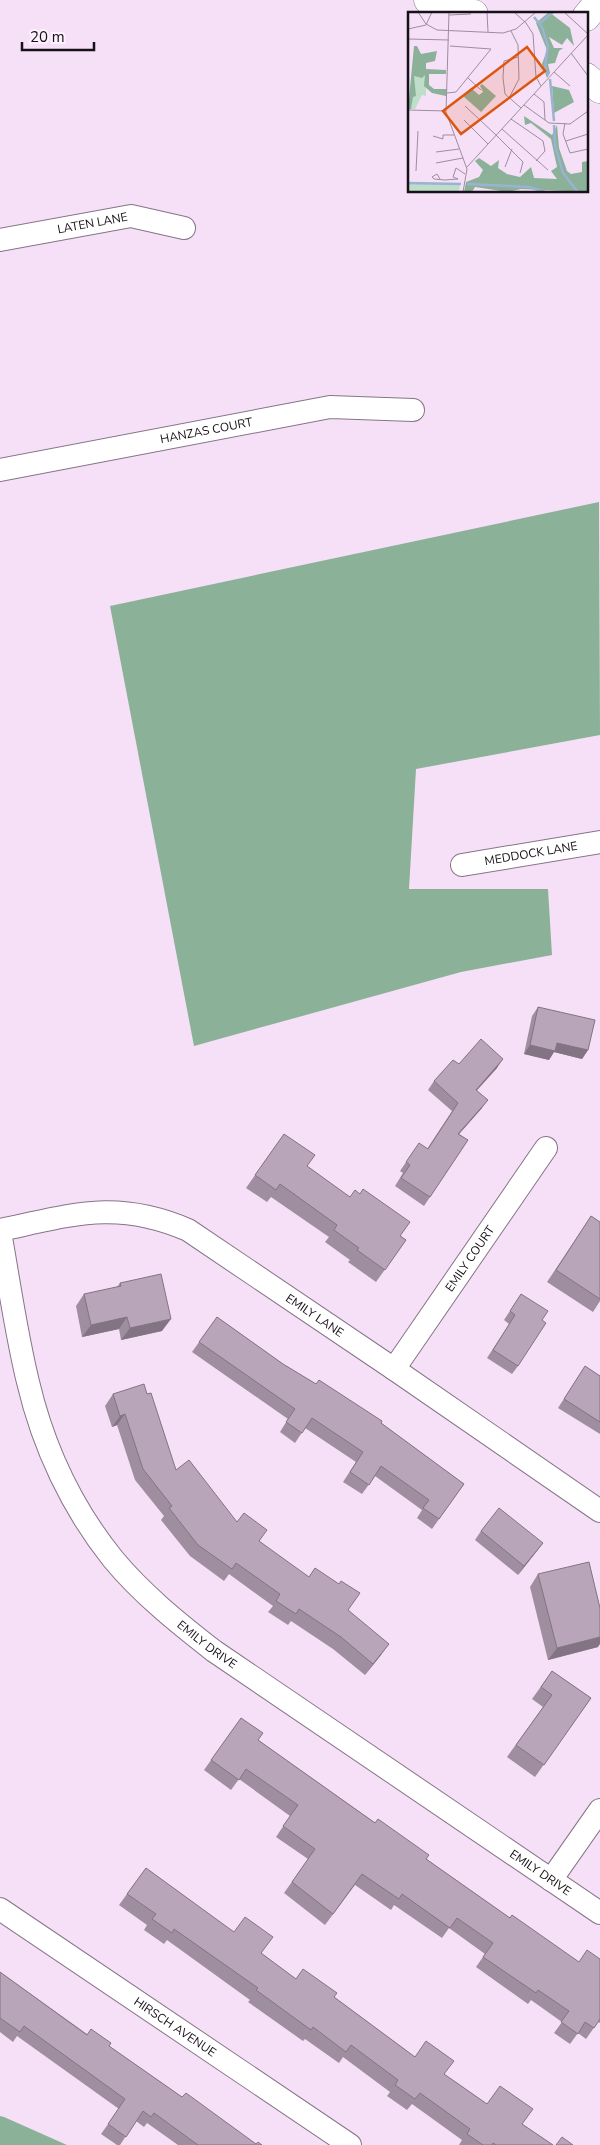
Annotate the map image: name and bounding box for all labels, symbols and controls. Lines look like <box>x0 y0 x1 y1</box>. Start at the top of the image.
inset map <box>408 12 588 192</box>
scale bar <box>22 20 95 52</box>
text: 20 m <box>30 27 65 47</box>
street label: LATEN LANE <box>56 209 129 237</box>
street label: HANZAS COURT <box>159 414 255 447</box>
street label: MEDDOCK LANE <box>483 838 579 869</box>
street label: EMILY COURT <box>442 1222 499 1295</box>
street label: EMILY LANE <box>283 1290 347 1341</box>
street label: EMILY DRIVE <box>174 1617 240 1672</box>
street label: EMILY DRIVE <box>507 1846 574 1899</box>
street label: HIRSCH AVENUE <box>131 1994 219 2060</box>

